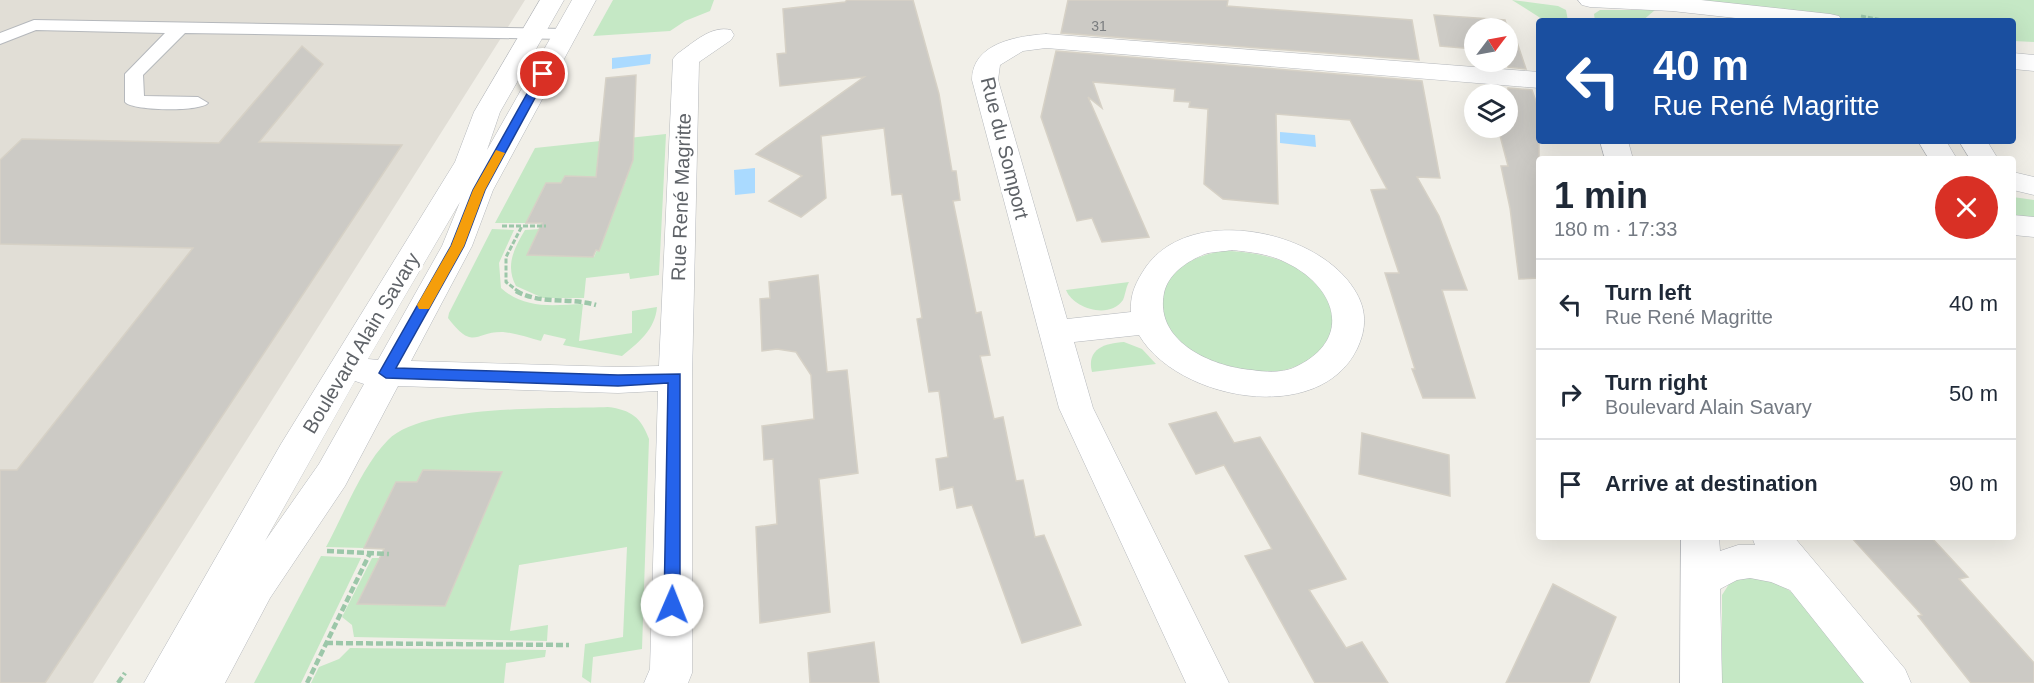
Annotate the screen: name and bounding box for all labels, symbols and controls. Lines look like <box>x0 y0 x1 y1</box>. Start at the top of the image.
house number: 31 <box>1091 18 1107 34</box>
north arrow <box>1464 18 1518 72</box>
map controls <box>1464 18 1518 138</box>
icon: left <box>1554 42 1632 120</box>
text: 40 m <box>1653 42 1749 89</box>
pin <box>517 48 568 99</box>
icon: arrive <box>526 57 559 90</box>
street label: Rue du Somport <box>977 75 1033 222</box>
button: layers <box>1464 84 1518 138</box>
text: Rue René Magritte <box>1653 91 1880 121</box>
street label: Rue René Magritte <box>667 113 695 281</box>
text: 1 min <box>1554 175 1648 216</box>
button: close <box>1935 176 1998 239</box>
text: 180 m · 17:33 <box>1554 218 1677 240</box>
street label: Boulevard Alain Savary <box>298 249 424 437</box>
text: Turn left <box>1605 280 1691 305</box>
icon: left <box>1554 288 1587 321</box>
text: 40 m <box>1949 291 1998 316</box>
text: Rue René Magritte <box>1605 306 1773 328</box>
text: Turn right <box>1605 370 1707 395</box>
icon: right <box>1554 378 1587 411</box>
text: 50 m <box>1949 381 1998 406</box>
text: Boulevard Alain Savary <box>1605 396 1812 418</box>
icon: arrive <box>1554 468 1587 501</box>
text: Arrive at destination <box>1605 471 1818 496</box>
text: 90 m <box>1949 471 1998 496</box>
position arrow <box>640 573 704 637</box>

